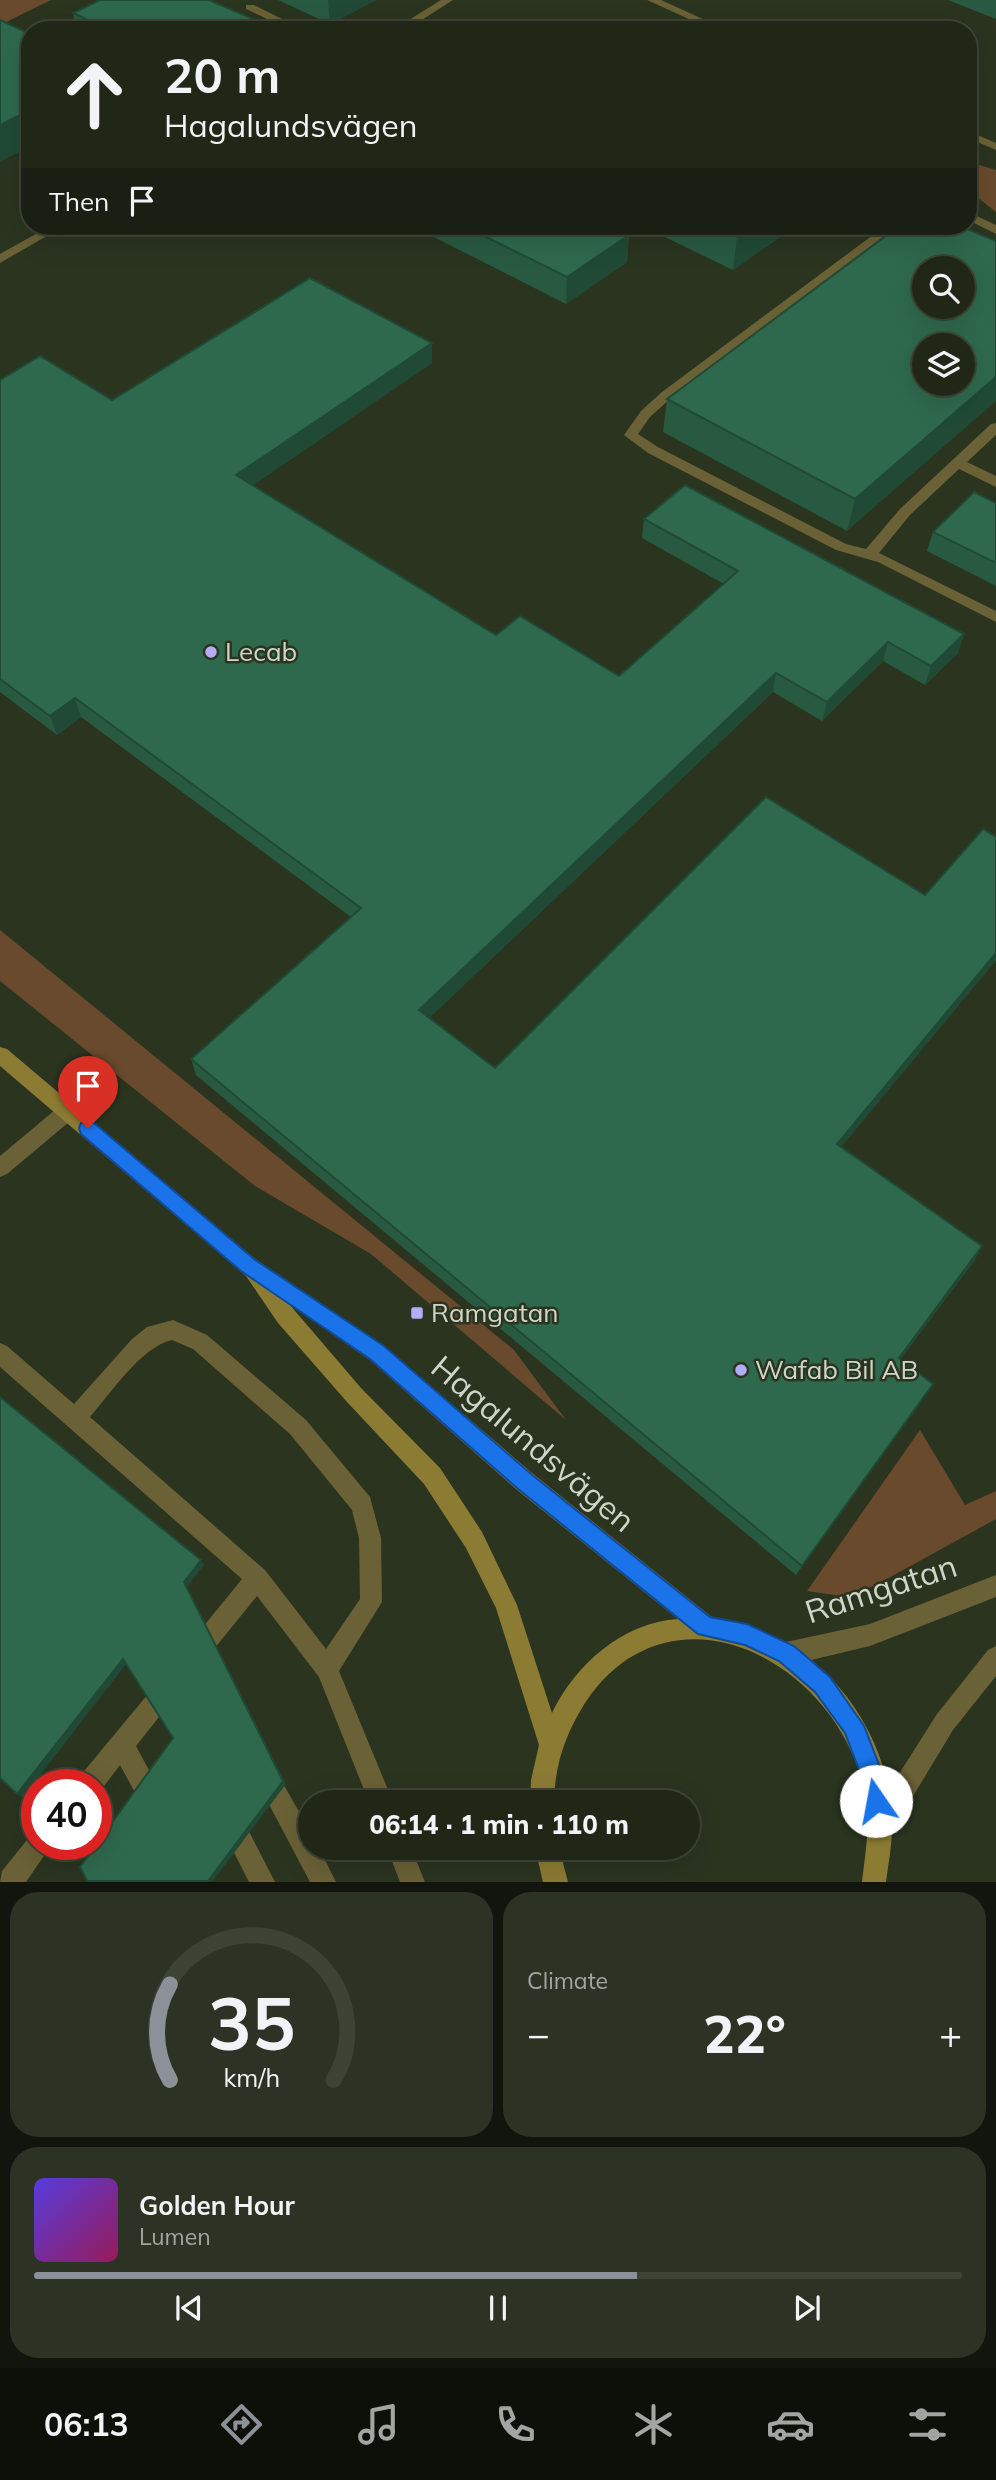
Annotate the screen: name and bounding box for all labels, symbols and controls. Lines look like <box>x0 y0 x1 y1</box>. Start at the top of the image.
text: 20 m <box>164 44 280 105</box>
icon: ahead <box>49 49 140 140</box>
text: Hagalundsvägen <box>164 105 417 145</box>
icon: arrive <box>123 182 161 220</box>
text: Then <box>49 185 109 218</box>
map controls <box>912 256 975 396</box>
button: search <box>912 256 975 319</box>
button: layers <box>912 333 975 396</box>
place label: Lecab <box>225 635 297 668</box>
marker: Lecab <box>203 644 219 660</box>
pin <box>58 1056 118 1128</box>
icon: arrive <box>69 1067 107 1105</box>
place label: Ramgatan <box>431 1296 559 1329</box>
marker: Ramgatan <box>409 1305 425 1321</box>
street label: Hagalundsvägen <box>424 1346 644 1540</box>
place label: Wafab Bil AB <box>755 1353 918 1386</box>
marker: Wafab Bil AB <box>733 1362 749 1378</box>
street label: Ramgatan <box>800 1545 962 1631</box>
position arrow <box>839 1764 913 1838</box>
speed limit sign: 40 <box>21 1769 112 1860</box>
text: 06:14 · 1 min · 110 m <box>369 1808 629 1841</box>
text: Climate <box>527 1966 608 1995</box>
text: 35 <box>208 1978 295 2069</box>
text: 22° <box>703 2001 786 2066</box>
text: − <box>527 2010 550 2058</box>
text: + <box>939 2010 962 2058</box>
text: km/h <box>223 2062 280 2093</box>
text: Golden Hour <box>139 2189 295 2222</box>
text: Lumen <box>139 2222 211 2251</box>
icon: previous <box>170 2289 208 2327</box>
icon: pause <box>479 2289 517 2327</box>
icon: next <box>788 2289 826 2327</box>
icon: directions <box>217 2400 266 2449</box>
icon: music <box>354 2400 403 2449</box>
icon: phone <box>491 2400 540 2449</box>
icon: climate <box>629 2400 678 2449</box>
icon: car <box>766 2400 815 2449</box>
icon: filters <box>903 2400 952 2449</box>
text: 06:13 <box>44 2404 129 2444</box>

